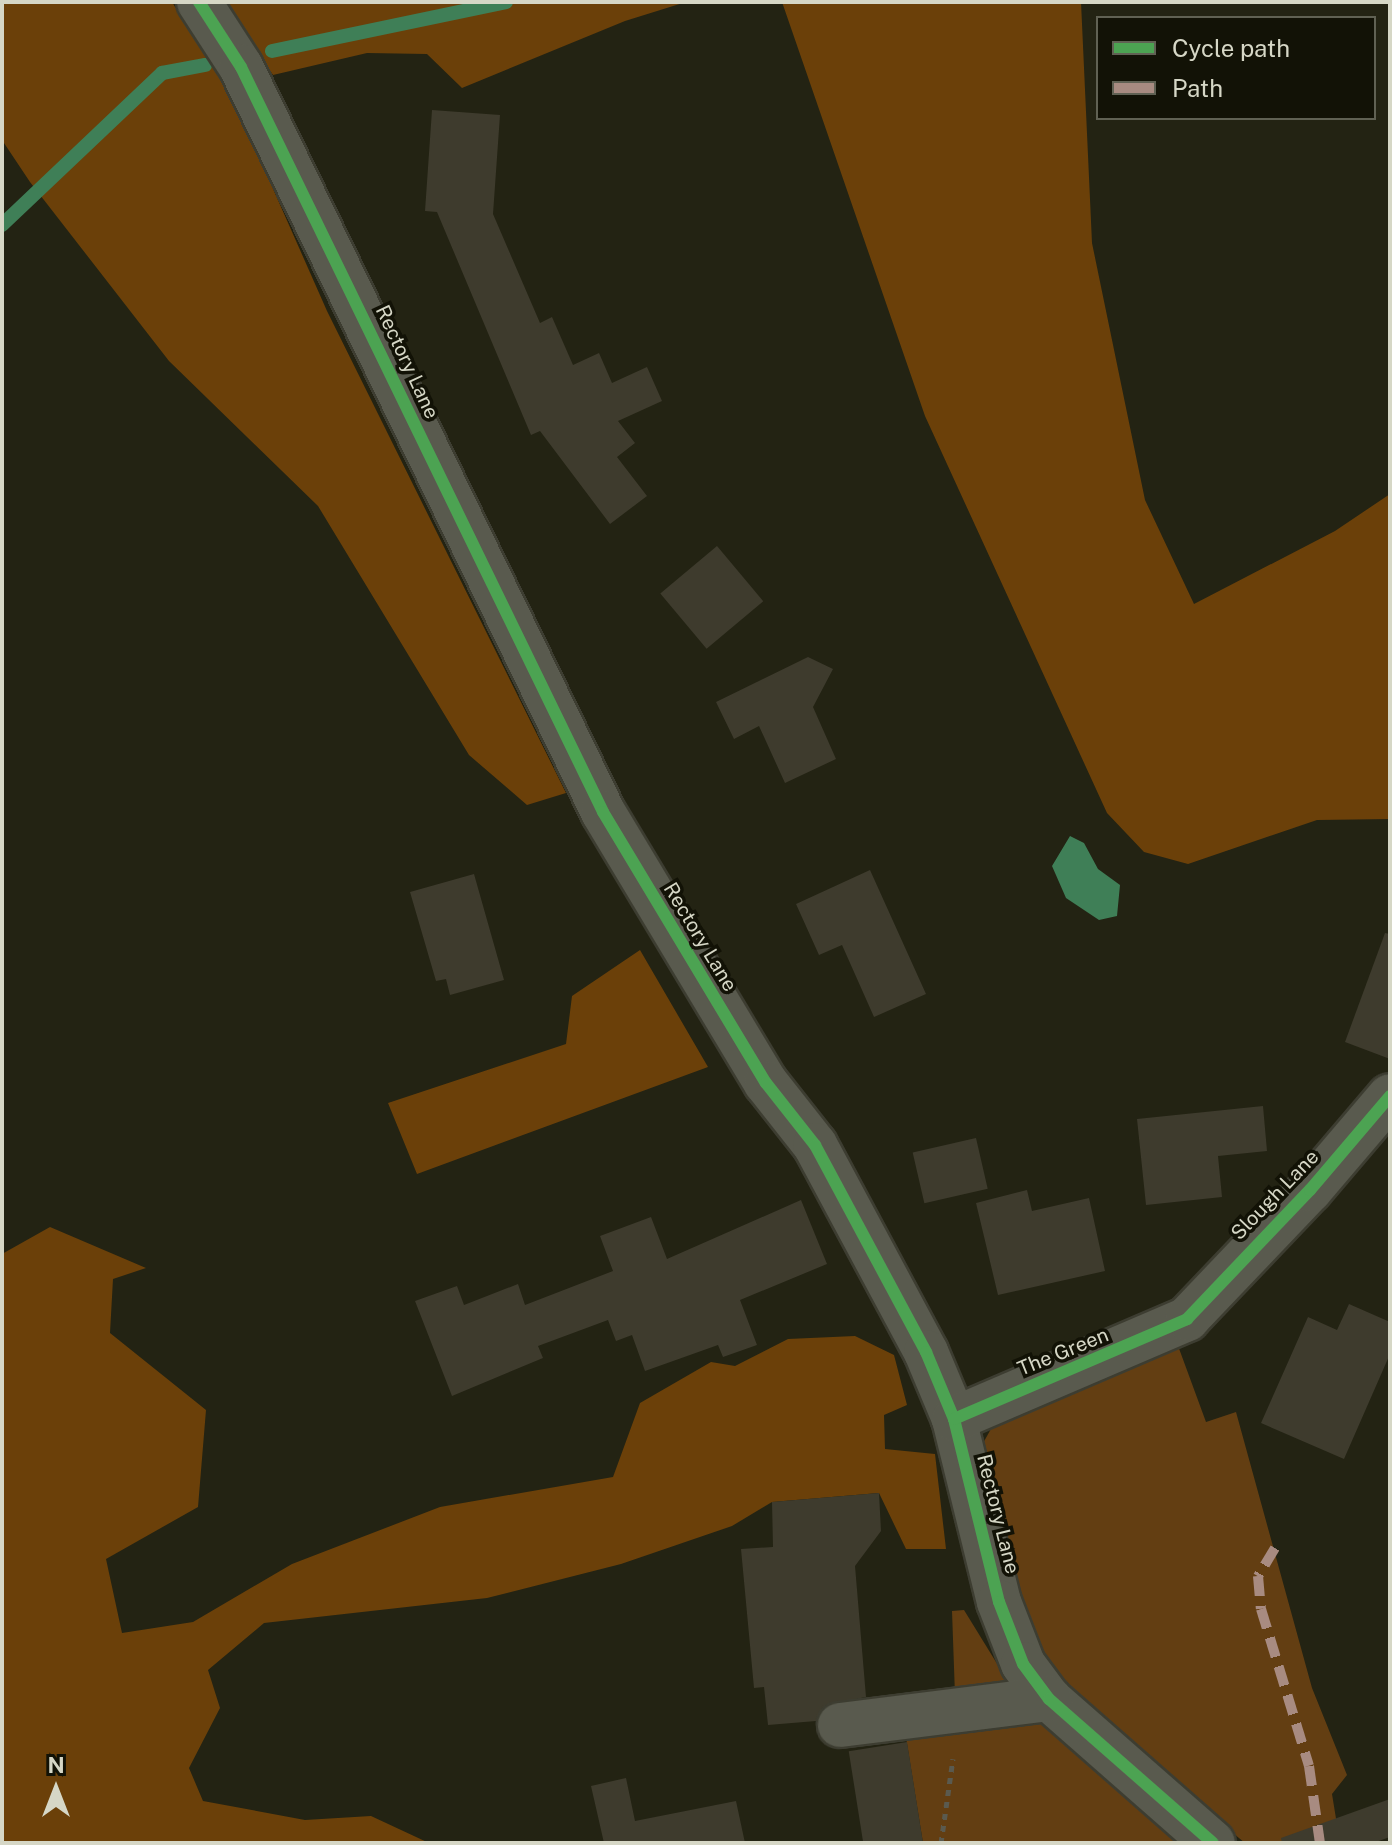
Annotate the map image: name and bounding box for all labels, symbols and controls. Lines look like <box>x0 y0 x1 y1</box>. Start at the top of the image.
legend <box>1096 16 1376 120</box>
text: Cycle path <box>1172 34 1290 62</box>
text: Path <box>1172 74 1223 102</box>
street label: Rectory Lane <box>370 301 444 423</box>
street label: Rectory Lane <box>658 878 742 996</box>
street label: Slough Lane <box>1226 1145 1324 1245</box>
street label: The Green <box>1014 1323 1112 1381</box>
street label: Rectory Lane <box>972 1452 1024 1576</box>
north arrow <box>16 1749 96 1829</box>
text: N <box>47 1752 65 1778</box>

